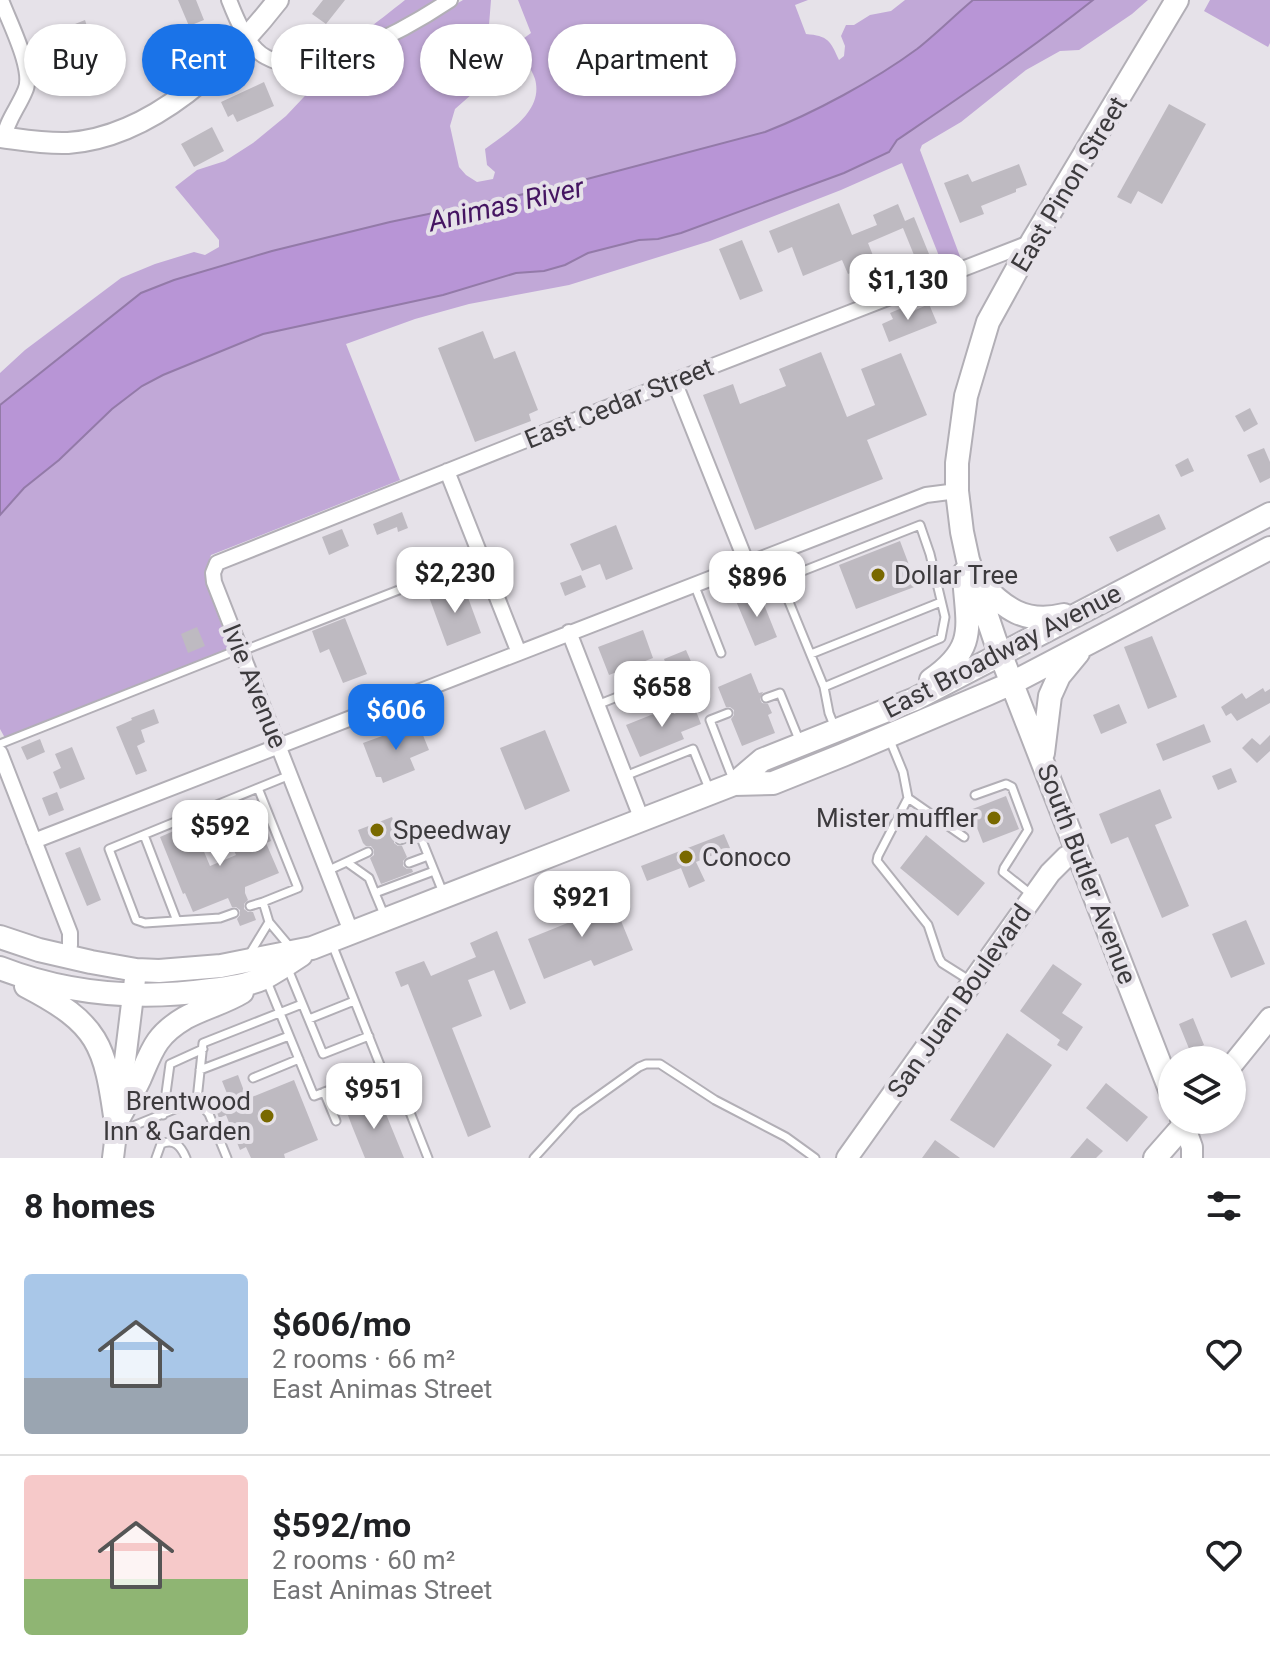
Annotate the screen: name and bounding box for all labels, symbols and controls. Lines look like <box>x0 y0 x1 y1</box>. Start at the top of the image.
chip: Buy <box>24 24 126 96</box>
chip: Rent <box>142 24 255 96</box>
chip: Filters <box>271 24 404 96</box>
chip: New <box>420 24 532 96</box>
chip: Apartment <box>548 24 736 96</box>
street label: East Pinon Street <box>1005 91 1133 277</box>
water label: Animas River <box>423 170 588 239</box>
pin: $1,130 <box>843 254 973 322</box>
text: $1,130 <box>868 265 948 295</box>
street label: East Cedar Street <box>520 352 718 454</box>
pin: $2,230 <box>390 547 520 615</box>
pin: $896 <box>710 551 804 619</box>
text: $2,230 <box>415 558 495 588</box>
place label: Dollar Tree <box>894 560 1018 590</box>
text: $896 <box>727 562 787 592</box>
marker: Dollar Tree <box>869 566 887 584</box>
street label: East Broadway Avenue <box>878 578 1126 724</box>
street label: Ivie Avenue <box>217 620 293 752</box>
pin: $658 <box>615 661 709 729</box>
text: $658 <box>632 672 692 702</box>
pin: $606 <box>349 684 443 752</box>
text: $606 <box>366 695 426 725</box>
street label: South Butler Avenue <box>1031 760 1143 988</box>
pin: $592 <box>173 800 267 868</box>
place label: Mister muffler <box>816 803 978 833</box>
marker: Mister muffler <box>985 809 1003 827</box>
text: $592 <box>190 811 250 841</box>
place label: Speedway <box>393 815 511 845</box>
marker: Speedway <box>368 821 386 839</box>
place label: Conoco <box>702 842 791 872</box>
marker: Conoco <box>677 848 695 866</box>
pin: $921 <box>535 871 629 939</box>
text: $921 <box>552 882 612 912</box>
street label: San Juan Boulevard <box>881 899 1037 1103</box>
map controls <box>1158 1046 1246 1134</box>
button: layers <box>1158 1046 1246 1134</box>
pin: $951 <box>327 1063 421 1131</box>
text: $951 <box>344 1074 404 1104</box>
place label: Brentwood Inn & Garden <box>103 1086 251 1146</box>
marker: Brentwood Inn & Garden <box>258 1107 276 1125</box>
icon: filters <box>1202 1184 1246 1228</box>
text: 8 homes <box>24 1186 155 1226</box>
text: $606/mo <box>272 1304 411 1344</box>
icon: home <box>88 1306 184 1402</box>
icon: heart <box>1202 1332 1246 1376</box>
text: 2 rooms · 66 m² <box>272 1344 455 1374</box>
text: East Animas Street <box>272 1374 492 1404</box>
text: $592/mo <box>272 1505 411 1545</box>
icon: home <box>88 1507 184 1603</box>
icon: heart <box>1202 1533 1246 1577</box>
text: 2 rooms · 60 m² <box>272 1545 455 1575</box>
text: East Animas Street <box>272 1575 492 1605</box>

